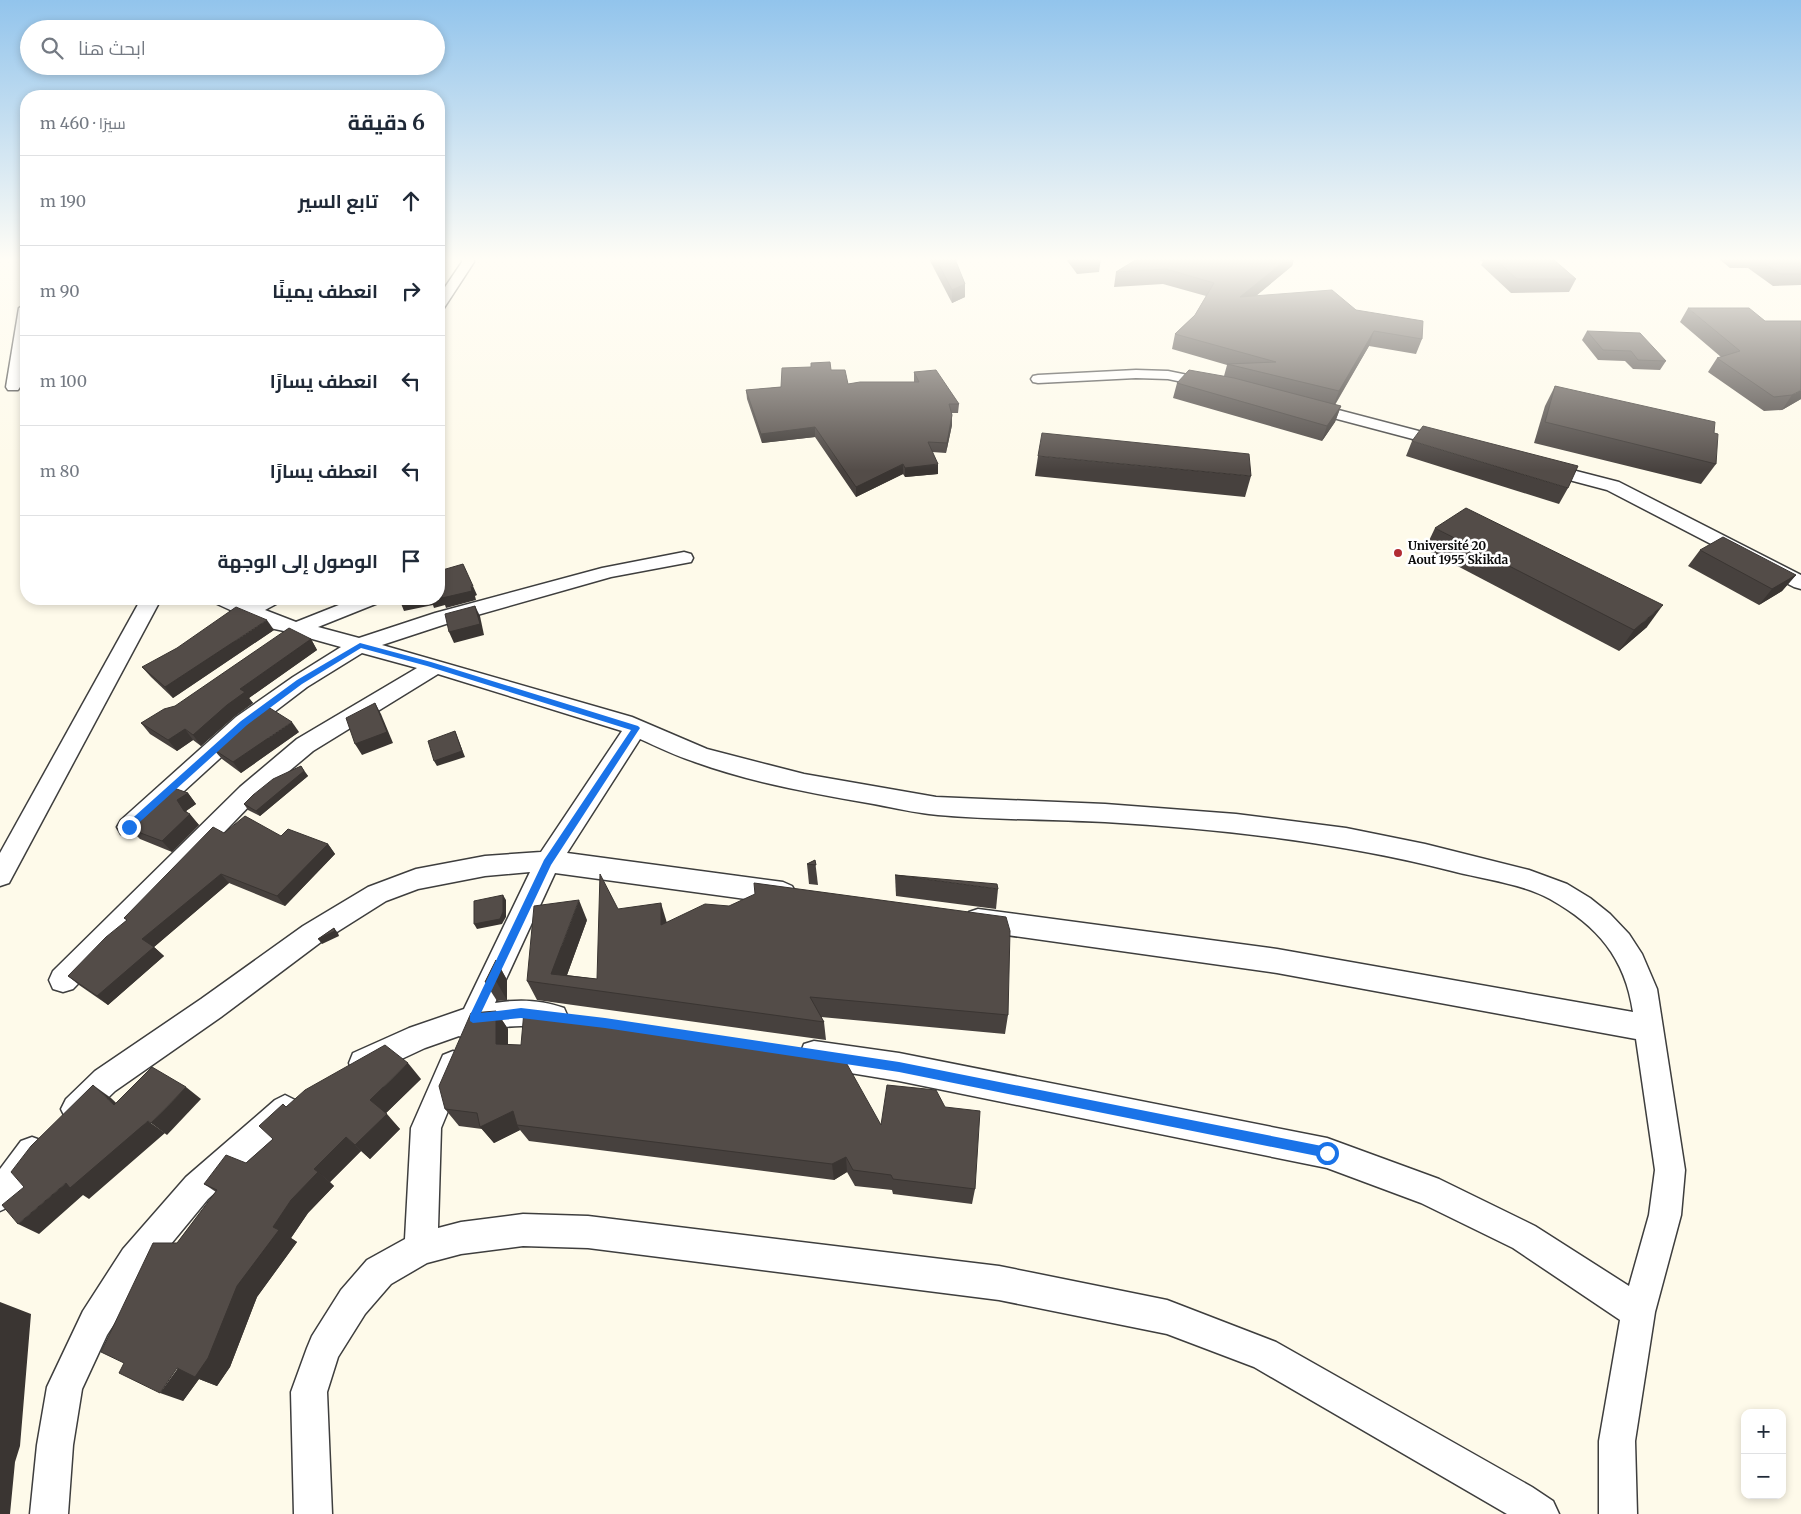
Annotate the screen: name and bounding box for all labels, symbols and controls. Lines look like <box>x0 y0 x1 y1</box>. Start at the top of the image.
search box <box>20 20 445 75</box>
icon: search <box>38 34 66 62</box>
text: ابحث هنا <box>78 36 146 60</box>
text: 6 دقيقة <box>348 109 425 136</box>
text: سيرًا · 460 m <box>40 113 126 133</box>
icon: ahead <box>397 187 425 215</box>
text: تابع السير <box>298 189 378 213</box>
text: 190 m <box>40 191 86 211</box>
icon: right <box>397 277 425 305</box>
text: انعطف يمينًا <box>272 279 378 303</box>
text: 90 m <box>40 281 80 301</box>
icon: left <box>397 367 425 395</box>
text: انعطف يسارًا <box>270 369 378 393</box>
text: 100 m <box>40 371 87 391</box>
icon: left <box>397 457 425 485</box>
text: انعطف يسارًا <box>270 459 378 483</box>
text: 80 m <box>40 461 80 481</box>
place label: Université 20 Aout 1955 Skikda <box>1407 538 1509 567</box>
icon: arrive <box>397 547 425 575</box>
marker: Université 20 Aout 1955 Skikda <box>1392 547 1404 559</box>
text: الوصول إلى الوجهة <box>218 549 378 573</box>
route end <box>118 816 141 839</box>
route start <box>1316 1142 1339 1165</box>
map controls <box>1741 1409 1786 1499</box>
button: + <box>1741 1409 1786 1454</box>
button: − <box>1741 1454 1786 1499</box>

